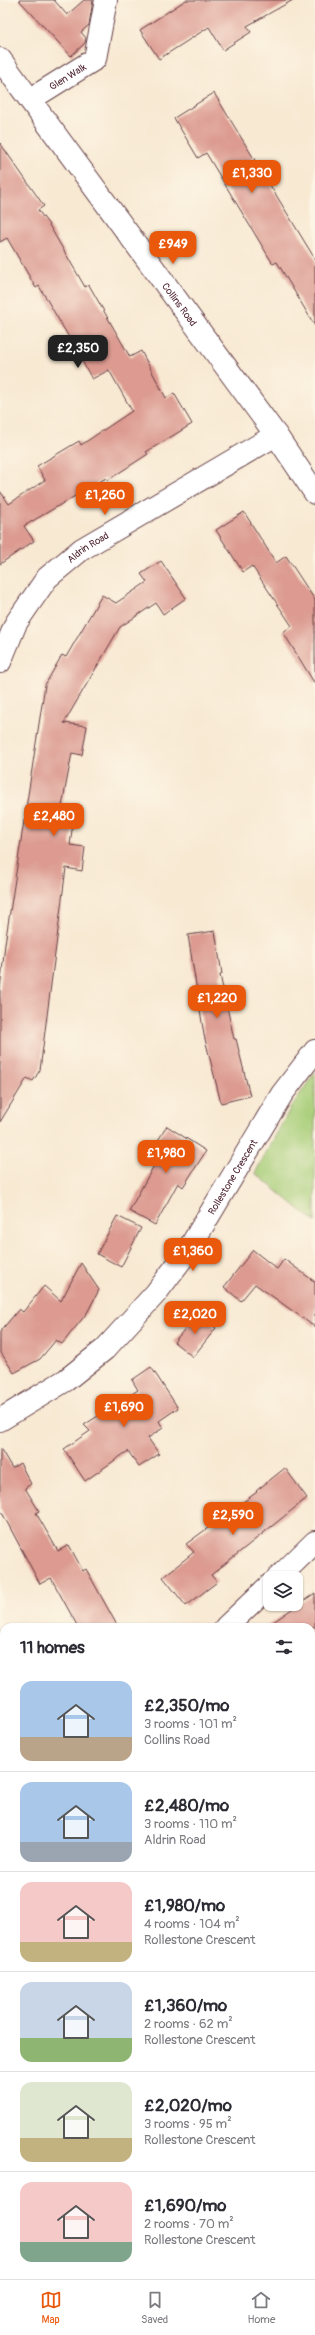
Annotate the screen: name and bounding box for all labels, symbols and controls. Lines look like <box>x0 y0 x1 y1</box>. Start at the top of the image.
street label: Glen Walk <box>47 61 89 93</box>
pin: £1,330 <box>219 160 285 194</box>
text: £1,330 <box>232 165 272 181</box>
pin: £949 <box>149 231 197 265</box>
text: £949 <box>158 236 188 252</box>
street label: Collins Road <box>159 281 199 329</box>
pin: £2,350 <box>45 335 111 369</box>
text: £2,350 <box>57 340 99 356</box>
pin: £1,260 <box>72 482 138 516</box>
text: £1,260 <box>85 487 125 503</box>
street label: Aldrin Road <box>65 530 111 566</box>
pin: £2,480 <box>21 803 87 837</box>
text: £2,480 <box>33 808 75 824</box>
pin: £1,220 <box>184 985 250 1019</box>
text: £1,220 <box>197 990 237 1006</box>
street label: Rollestone Crescent <box>206 1137 261 1217</box>
pin: £1,980 <box>133 1140 199 1174</box>
text: £1,980 <box>147 1145 185 1161</box>
pin: £1,360 <box>160 1238 226 1272</box>
text: £1,360 <box>173 1243 213 1259</box>
pin: £2,020 <box>162 1301 228 1335</box>
text: £2,020 <box>173 1306 217 1322</box>
pin: £1,690 <box>91 1394 157 1428</box>
text: £1,690 <box>104 1399 144 1415</box>
pin: £2,590 <box>200 1502 266 1536</box>
text: £2,590 <box>212 1507 254 1523</box>
map controls <box>263 1571 303 1611</box>
button: layers <box>263 1571 303 1611</box>
icon: filters <box>273 1636 295 1658</box>
text: 11 homes <box>20 1637 85 1658</box>
text: £2,350/mo <box>144 1695 229 1716</box>
icon: home <box>52 1697 100 1745</box>
text: 3 rooms · 101 m² <box>144 1716 237 1732</box>
text: Collins Road <box>144 1732 210 1748</box>
text: £2,480/mo <box>144 1795 229 1816</box>
icon: home <box>52 1798 100 1846</box>
text: 3 rooms · 110 m² <box>144 1816 237 1832</box>
text: Aldrin Road <box>144 1832 206 1848</box>
text: £1,980/mo <box>144 1895 225 1916</box>
icon: home <box>52 1898 100 1946</box>
text: 4 rooms · 104 m² <box>144 1916 240 1932</box>
text: Rollestone Crescent <box>144 1932 255 1948</box>
text: £1,360/mo <box>144 1995 227 2016</box>
icon: home <box>52 1998 100 2046</box>
text: 2 rooms · 62 m² <box>144 2016 233 2032</box>
text: Rollestone Crescent <box>144 2032 255 2048</box>
text: £2,020/mo <box>144 2095 232 2116</box>
icon: home <box>52 2098 100 2146</box>
text: 3 rooms · 95 m² <box>144 2116 232 2132</box>
text: Rollestone Crescent <box>144 2132 255 2148</box>
text: £1,690/mo <box>144 2195 226 2216</box>
icon: home <box>52 2198 100 2246</box>
text: 2 rooms · 70 m² <box>144 2216 234 2232</box>
text: Rollestone Crescent <box>144 2232 255 2248</box>
tab: Map <box>40 2289 62 2326</box>
tab: Saved <box>141 2289 168 2326</box>
tab: Home <box>248 2289 275 2326</box>

